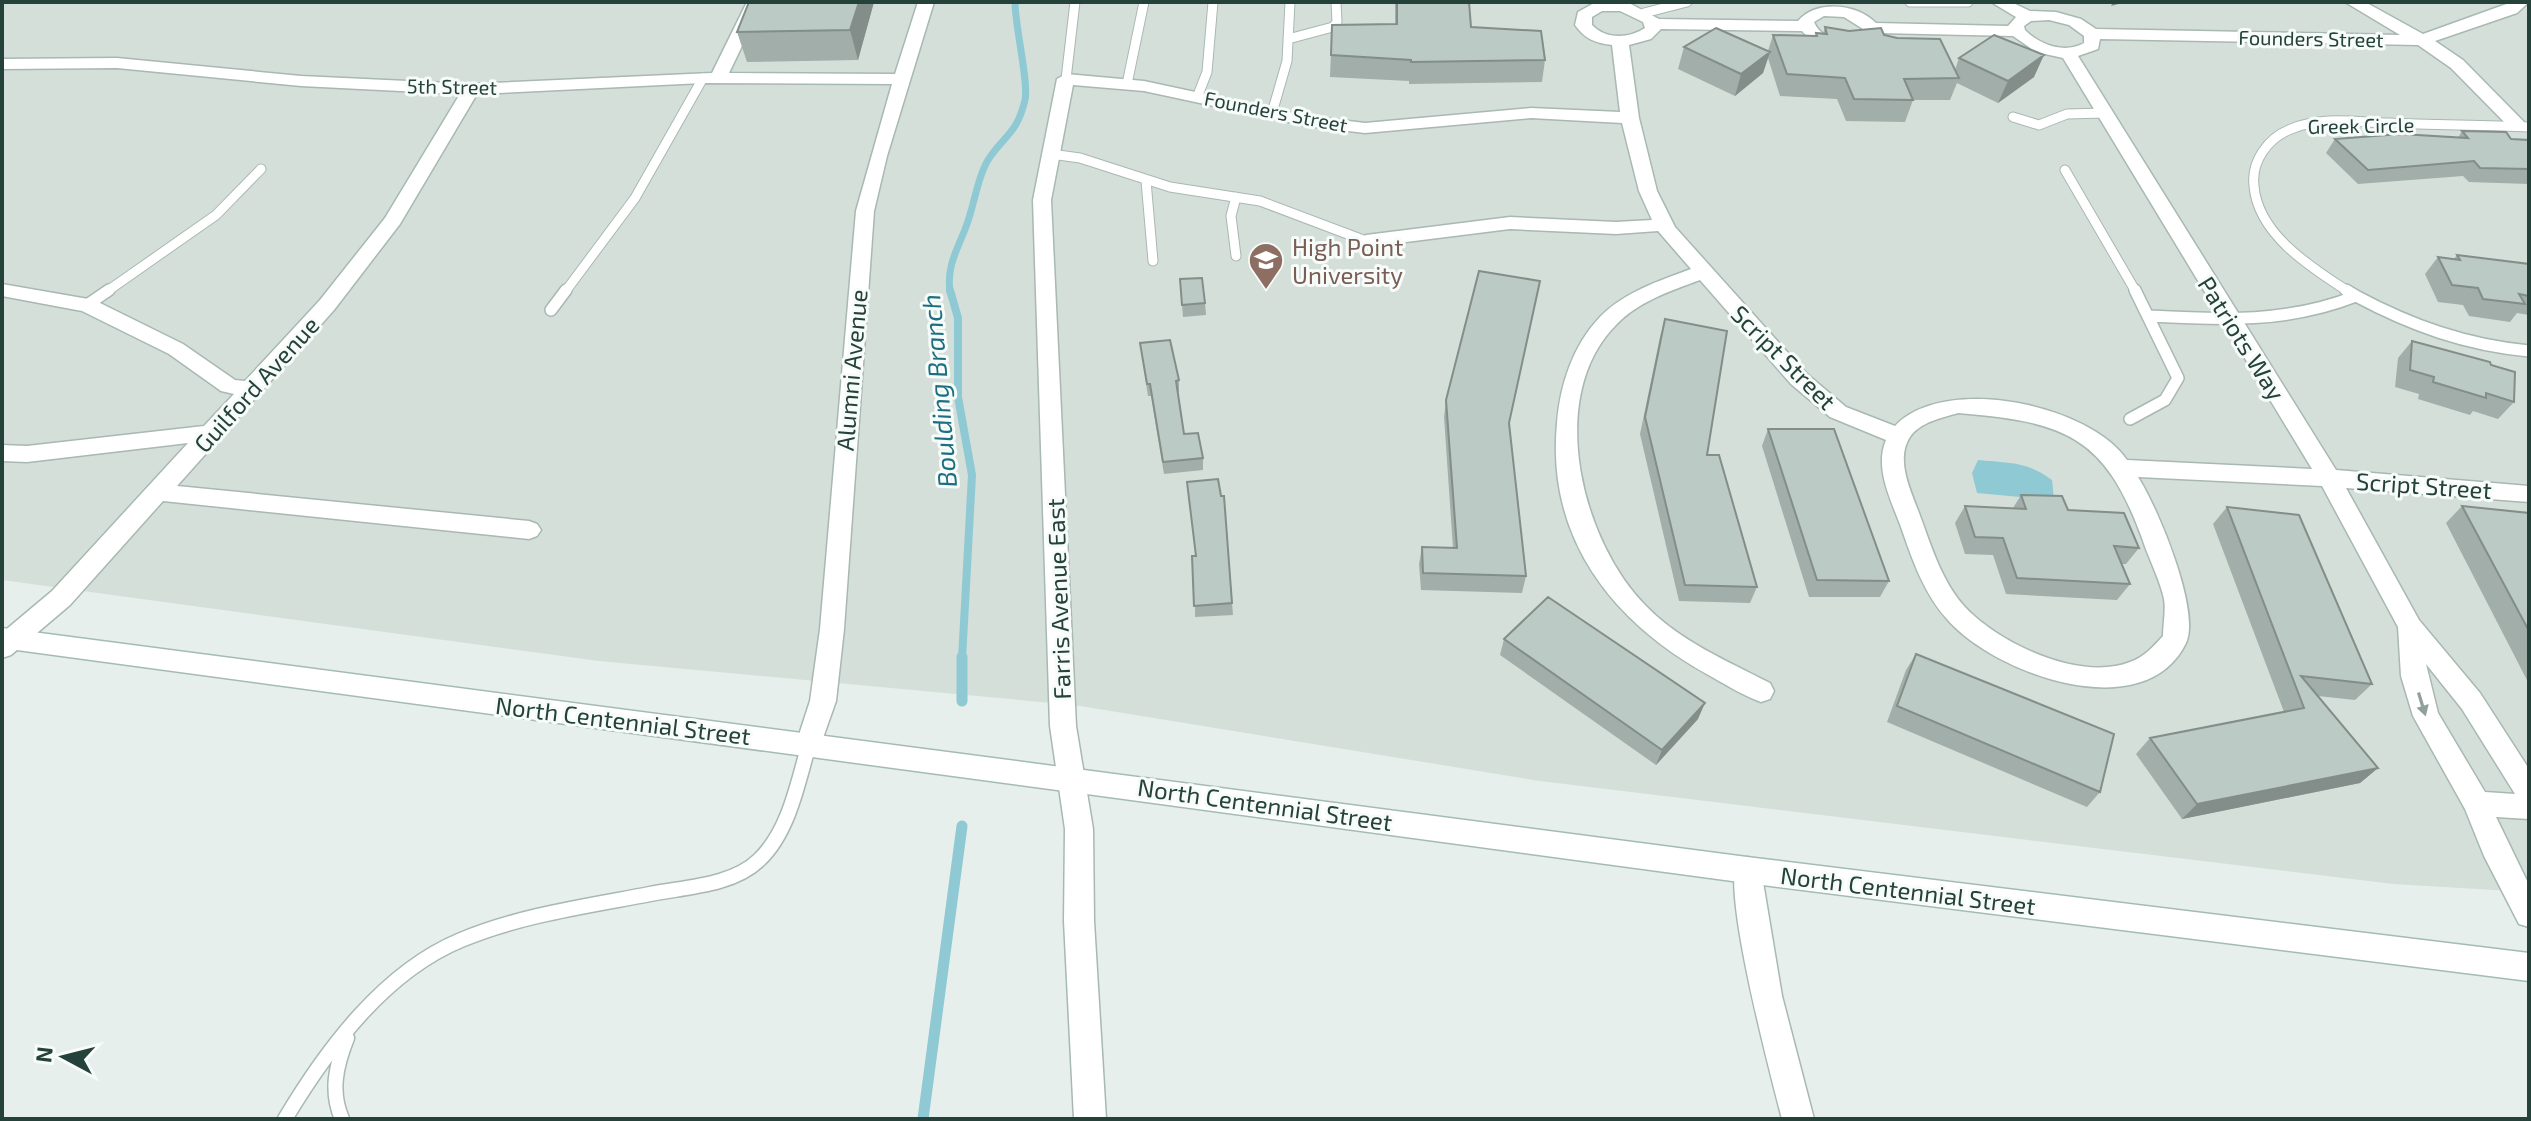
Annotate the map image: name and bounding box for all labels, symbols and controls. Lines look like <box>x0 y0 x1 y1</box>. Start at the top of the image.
street label: Founders Street <box>2238 25 2384 51</box>
street label: 5th Street <box>407 73 498 99</box>
street label: Founders Street <box>1202 85 1350 137</box>
street label: Greek Circle <box>2307 112 2415 138</box>
place label: High Point University <box>1292 232 1403 289</box>
school or university icon: High Point University <box>1247 241 1285 291</box>
street label: Patriots Way <box>2193 271 2292 405</box>
street label: Alumni Avenue <box>830 288 872 452</box>
water label: Boulding Branch <box>914 293 962 489</box>
street label: Script Street <box>1726 299 1842 415</box>
street label: Guilford Avenue <box>187 310 325 458</box>
street label: Script Street <box>2355 466 2493 504</box>
street label: Farris Avenue East <box>1040 498 1076 700</box>
street label: North Centennial Street <box>494 690 752 750</box>
one-way arrow <box>2417 692 2429 716</box>
street label: North Centennial Street <box>1136 772 1394 836</box>
street label: North Centennial Street <box>1779 860 2037 920</box>
north arrow <box>24 1017 104 1097</box>
text: N <box>29 1045 57 1064</box>

